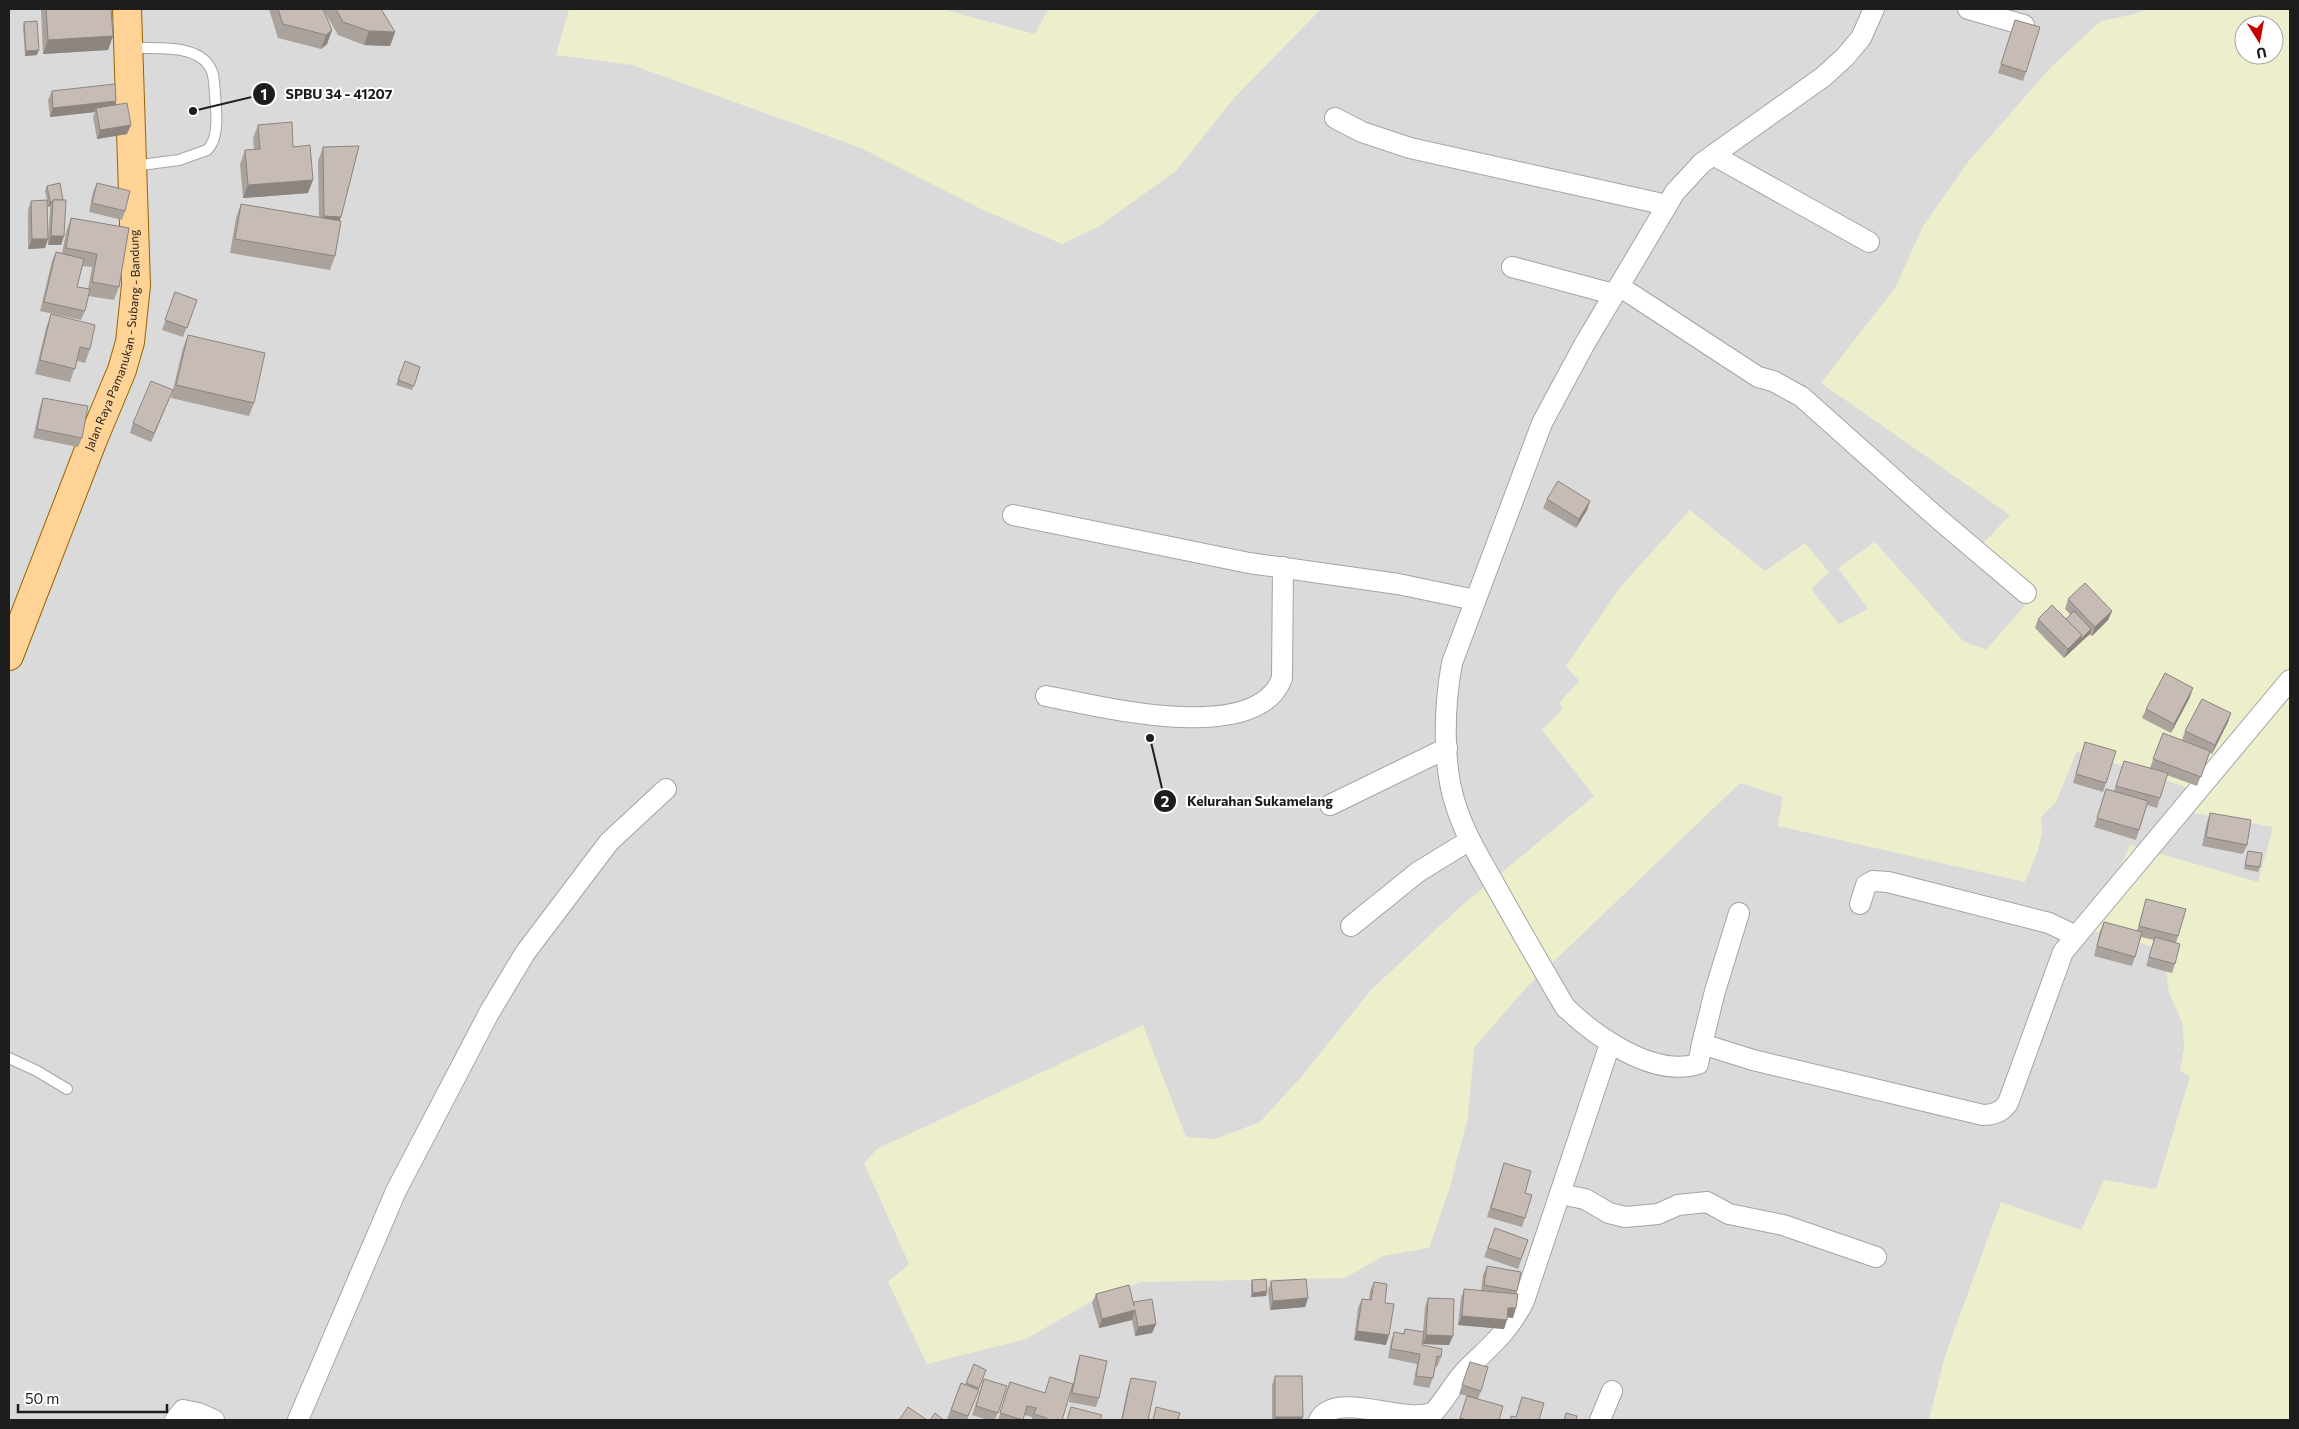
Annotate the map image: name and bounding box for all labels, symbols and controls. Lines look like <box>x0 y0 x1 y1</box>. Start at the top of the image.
north arrow <box>2234 15 2284 65</box>
text: U <box>2255 44 2268 63</box>
callout: SPBU 34 - 41207 <box>251 80 403 109</box>
text: 1 <box>261 85 267 103</box>
text: SPBU 34 - 41207 <box>286 85 393 102</box>
street label: Jalan Raya Pamanukan - Subang - Bandung <box>81 229 142 453</box>
callout: Kelurahan Sukamelang <box>1152 787 1343 816</box>
text: 2 <box>1161 792 1169 810</box>
text: Kelurahan Sukamelang <box>1187 792 1333 809</box>
scale bar <box>18 1382 166 1414</box>
text: 50 m <box>25 1389 59 1407</box>

